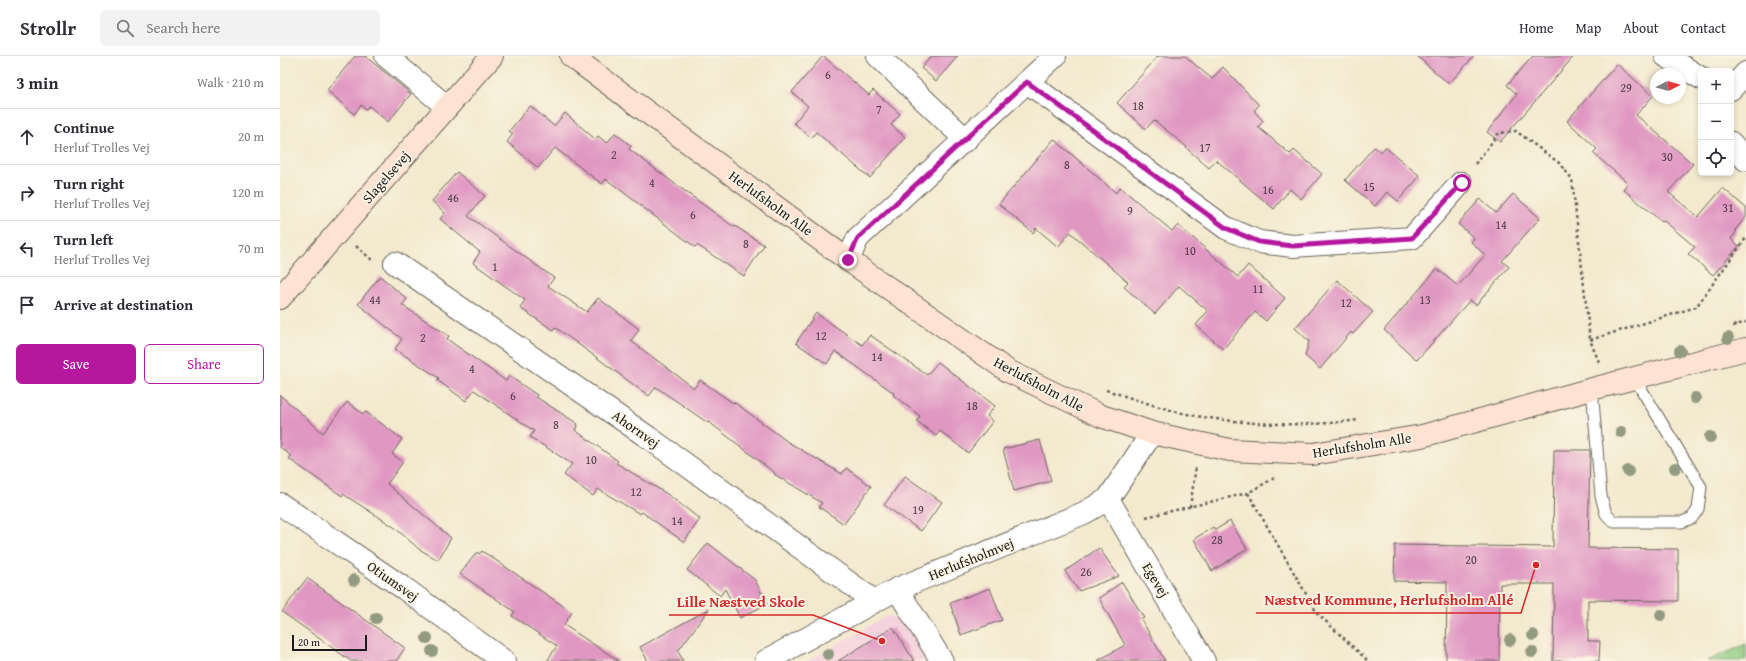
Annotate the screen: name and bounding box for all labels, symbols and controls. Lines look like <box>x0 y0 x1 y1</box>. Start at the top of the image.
search box <box>100 10 380 46</box>
text: Strollr <box>20 14 76 42</box>
icon: search <box>114 17 136 39</box>
text: Search here <box>146 17 220 38</box>
text: Home <box>1519 18 1554 38</box>
text: Map <box>1576 18 1601 38</box>
text: About <box>1623 18 1659 38</box>
text: Contact <box>1681 18 1726 38</box>
house number: 6 <box>825 66 831 83</box>
north arrow <box>1650 68 1686 104</box>
map controls <box>1698 68 1734 176</box>
button: + <box>1698 68 1734 104</box>
text: 3 min <box>16 70 58 95</box>
text: Walk · 210 m <box>197 73 264 92</box>
house number: 29 <box>1620 79 1632 96</box>
house number: 18 <box>1132 97 1144 114</box>
house number: 7 <box>876 101 882 118</box>
button: − <box>1698 104 1734 140</box>
text: Continue <box>54 117 115 138</box>
icon: ahead <box>16 126 38 148</box>
text: 20 m <box>238 127 264 146</box>
text: Herluf Trolles Vej <box>54 138 150 157</box>
house number: 17 <box>1199 139 1211 156</box>
button: locate <box>1698 140 1734 176</box>
street label: Slagelsevej <box>357 146 415 208</box>
house number: 2 <box>611 146 617 163</box>
house number: 30 <box>1661 148 1673 165</box>
house number: 8 <box>1064 156 1070 173</box>
street label: Herlufsholm Alle <box>725 166 817 241</box>
text: Turn right <box>54 173 125 194</box>
house number: 4 <box>649 174 655 191</box>
route start <box>1453 174 1471 192</box>
house number: 15 <box>1363 178 1375 195</box>
house number: 16 <box>1262 181 1274 198</box>
icon: right <box>16 182 38 204</box>
text: 120 m <box>232 183 264 202</box>
house number: 46 <box>447 189 459 206</box>
text: Herluf Trolles Vej <box>54 194 150 213</box>
house number: 31 <box>1722 199 1734 216</box>
house number: 9 <box>1127 202 1133 219</box>
house number: 6 <box>690 206 696 223</box>
house number: 14 <box>1495 216 1507 233</box>
text: Turn left <box>54 229 113 250</box>
house number: 8 <box>743 235 749 252</box>
icon: left <box>16 238 38 260</box>
text: 70 m <box>238 239 264 258</box>
house number: 10 <box>1184 242 1196 259</box>
text: Herluf Trolles Vej <box>54 250 150 269</box>
route end <box>839 251 857 269</box>
house number: 1 <box>492 258 498 275</box>
house number: 11 <box>1252 280 1264 297</box>
house number: 44 <box>369 291 381 308</box>
house number: 13 <box>1419 291 1431 308</box>
icon: arrive <box>16 294 38 316</box>
text: Arrive at destination <box>54 294 193 315</box>
house number: 12 <box>1340 294 1352 311</box>
house number: 12 <box>815 327 827 344</box>
house number: 2 <box>420 329 426 346</box>
button: Save <box>16 344 136 384</box>
button: Share <box>144 344 264 384</box>
house number: 14 <box>871 348 883 365</box>
street label: Herlufsholm Alle <box>990 352 1088 416</box>
house number: 4 <box>469 360 475 377</box>
house number: 6 <box>510 387 516 404</box>
house number: 18 <box>966 397 978 414</box>
street label: Ahornvej <box>608 405 664 453</box>
house number: 8 <box>553 416 559 433</box>
street label: Herlufsholm Alle <box>1311 427 1413 463</box>
house number: 10 <box>585 451 597 468</box>
house number: 12 <box>630 483 642 500</box>
house number: 19 <box>912 501 924 518</box>
house number: 14 <box>671 512 683 529</box>
house number: 28 <box>1211 531 1223 548</box>
street label: Herlufsholmvej <box>925 533 1017 585</box>
house number: 20 <box>1465 551 1477 568</box>
street label: Otiumsvej <box>363 556 423 606</box>
street label: Egevej <box>1138 559 1174 601</box>
house number: 26 <box>1080 563 1092 580</box>
callout: Næstved Kommune, Herlufsholm Allé <box>1256 586 1521 613</box>
callout: Lille Næstved Skole <box>669 588 813 615</box>
text: Næstved Kommune, Herlufsholm Allé <box>1264 589 1514 610</box>
text: Lille Næstved Skole <box>677 591 805 612</box>
scale bar <box>292 633 367 652</box>
text: 20 m <box>298 634 320 650</box>

